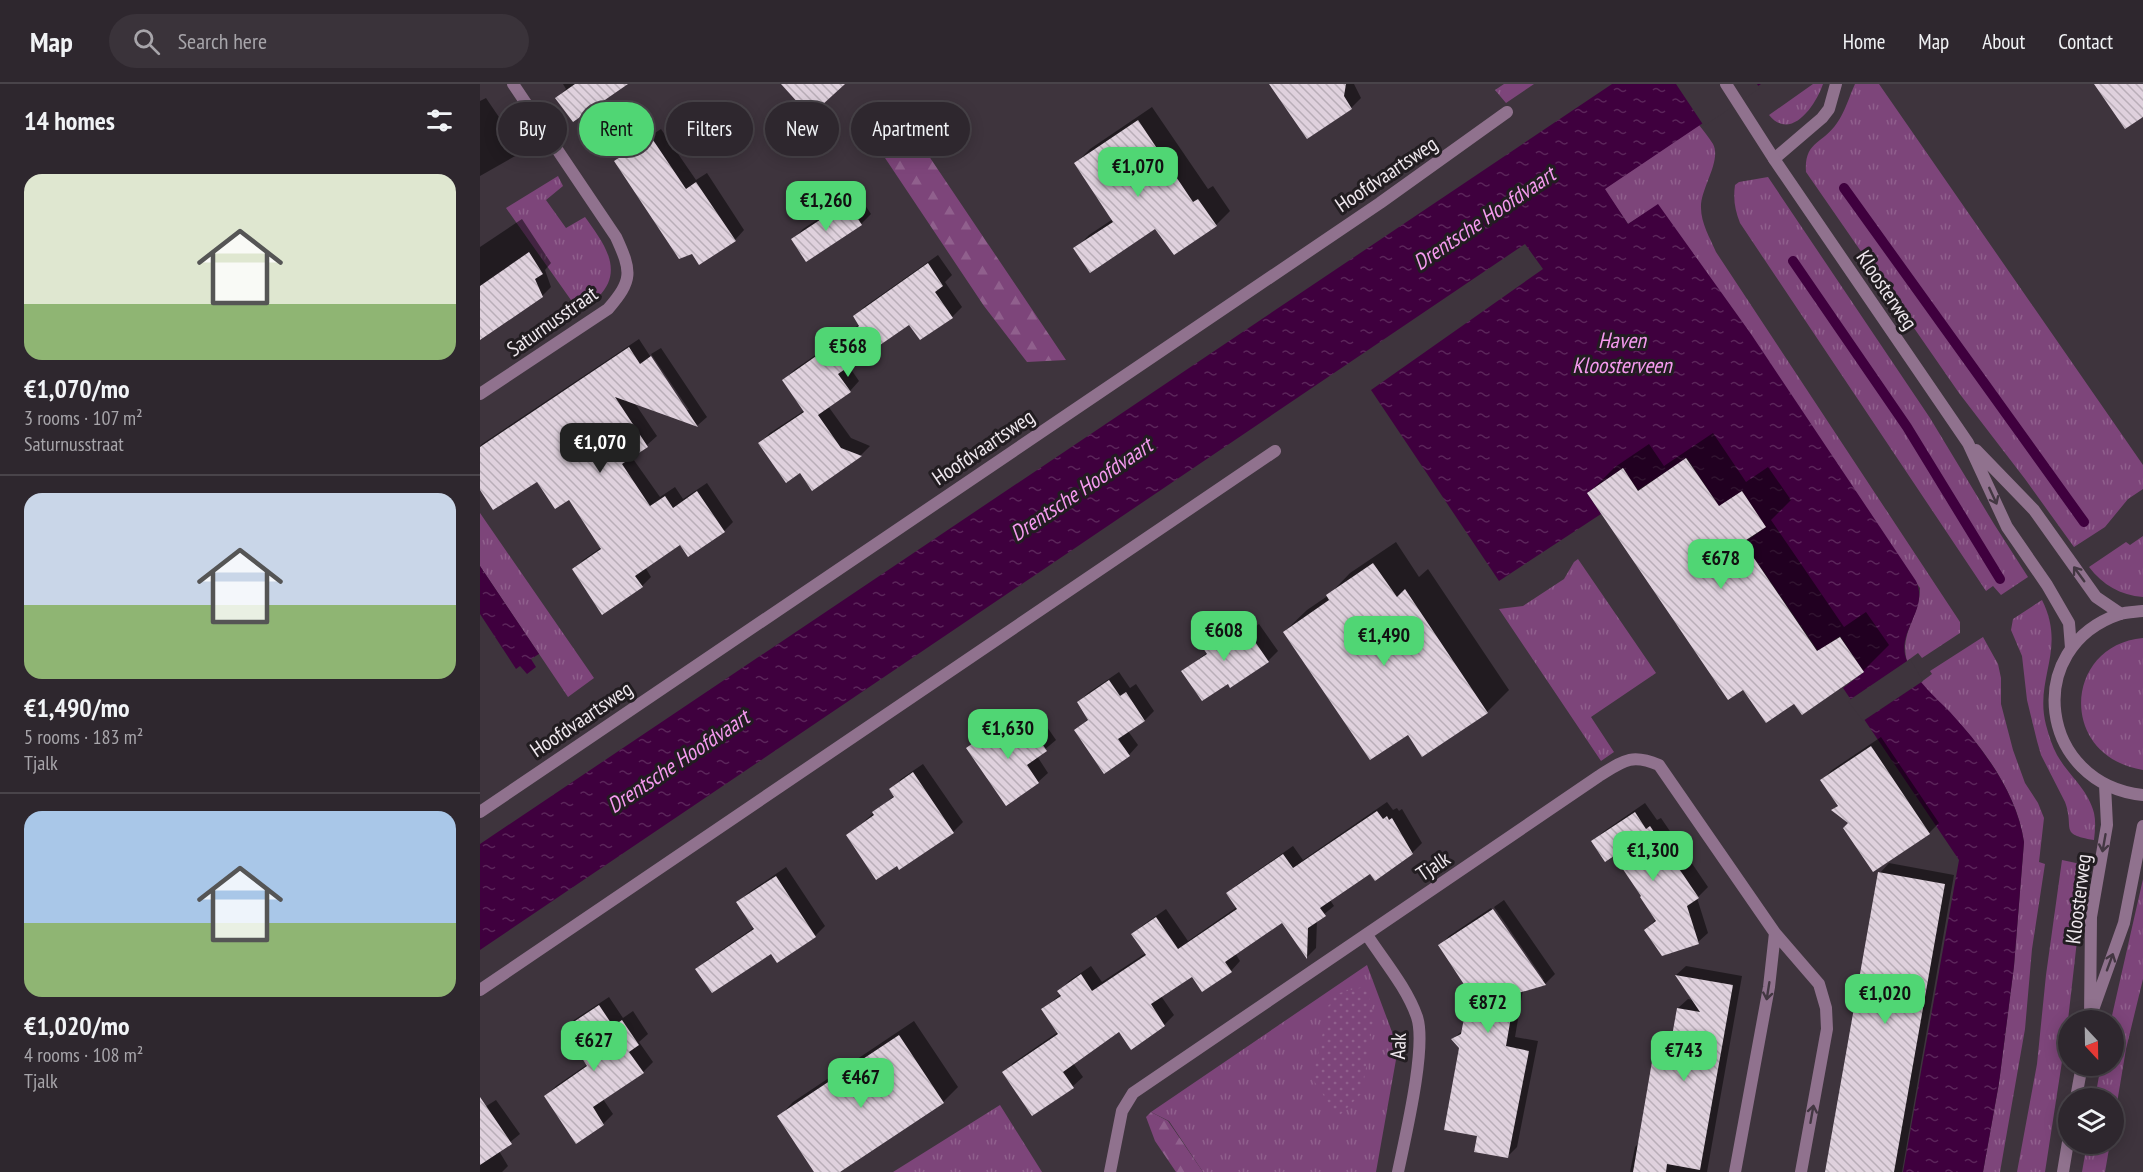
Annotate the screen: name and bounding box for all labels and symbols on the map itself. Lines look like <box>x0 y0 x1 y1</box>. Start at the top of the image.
street label: Hoofdvaartsweg <box>1330 130 1442 218</box>
pin: €1,070 <box>1089 147 1187 198</box>
water label: Drentsche Hoofdvaart <box>1408 158 1563 276</box>
pin: €1,260 <box>777 181 875 232</box>
street label: Kloosterweg <box>1851 245 1923 335</box>
street label: Saturnusstraat <box>501 280 603 362</box>
water label: Haven Kloosterveen <box>1572 326 1673 379</box>
pin: €568 <box>812 327 884 378</box>
street label: Hoofdvaartsweg <box>927 403 1039 491</box>
pin: €1,070 <box>551 423 649 474</box>
water label: Drentsche Hoofdvaart <box>1005 429 1160 547</box>
one-way arrow <box>1987 486 1999 504</box>
pin: €678 <box>1685 539 1757 590</box>
one-way arrow <box>2073 567 2085 583</box>
pin: €608 <box>1188 611 1260 662</box>
pin: €1,490 <box>1335 616 1433 667</box>
street label: Hoofdvaartsweg <box>525 675 637 763</box>
water label: Drentsche Hoofdvaart <box>602 701 757 819</box>
pin: €1,630 <box>959 709 1057 760</box>
pin: €1,300 <box>1604 831 1702 882</box>
one-way arrow <box>2098 833 2109 853</box>
street label: Tjalk <box>1411 845 1455 887</box>
street label: Kloosterweg <box>2059 853 2097 945</box>
one-way arrow <box>2105 953 2116 971</box>
pin: €1,020 <box>1836 974 1934 1025</box>
one-way arrow <box>1762 981 1773 1000</box>
pin: €872 <box>1452 983 1524 1034</box>
north arrow <box>2058 1010 2124 1076</box>
pin: €627 <box>558 1021 630 1072</box>
pin: €743 <box>1648 1031 1720 1082</box>
street label: Aak <box>1384 1032 1412 1060</box>
pin: €467 <box>825 1058 897 1109</box>
one-way arrow <box>1806 1105 1817 1125</box>

